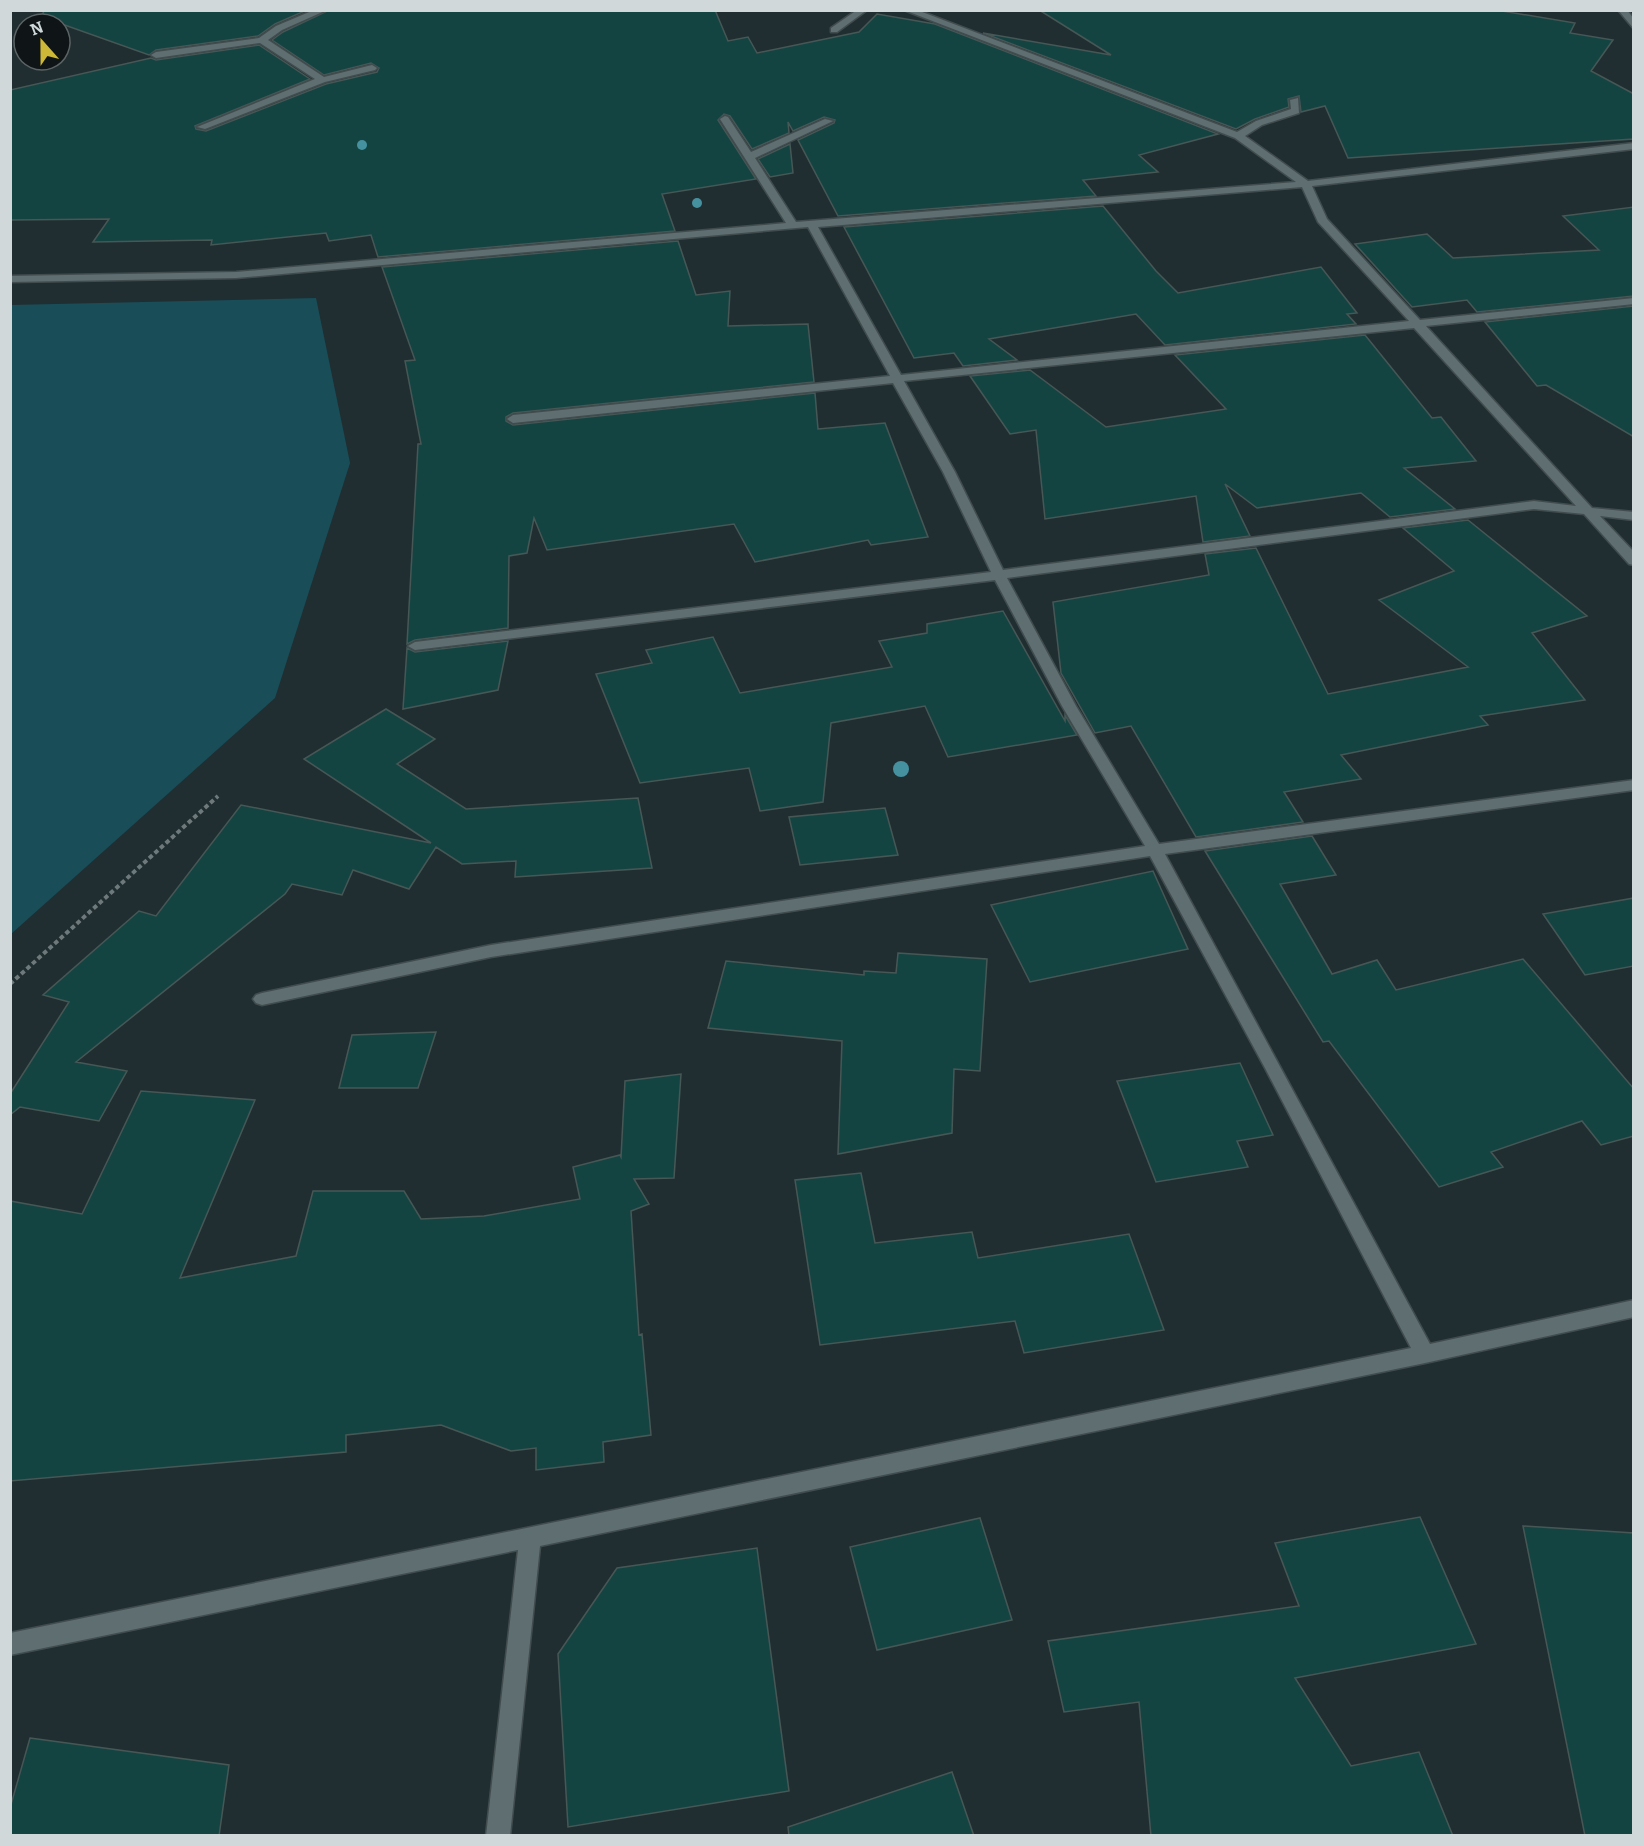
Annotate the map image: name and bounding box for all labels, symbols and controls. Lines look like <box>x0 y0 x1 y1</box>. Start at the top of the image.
north arrow <box>12 12 72 72</box>
text: N <box>28 17 46 40</box>

